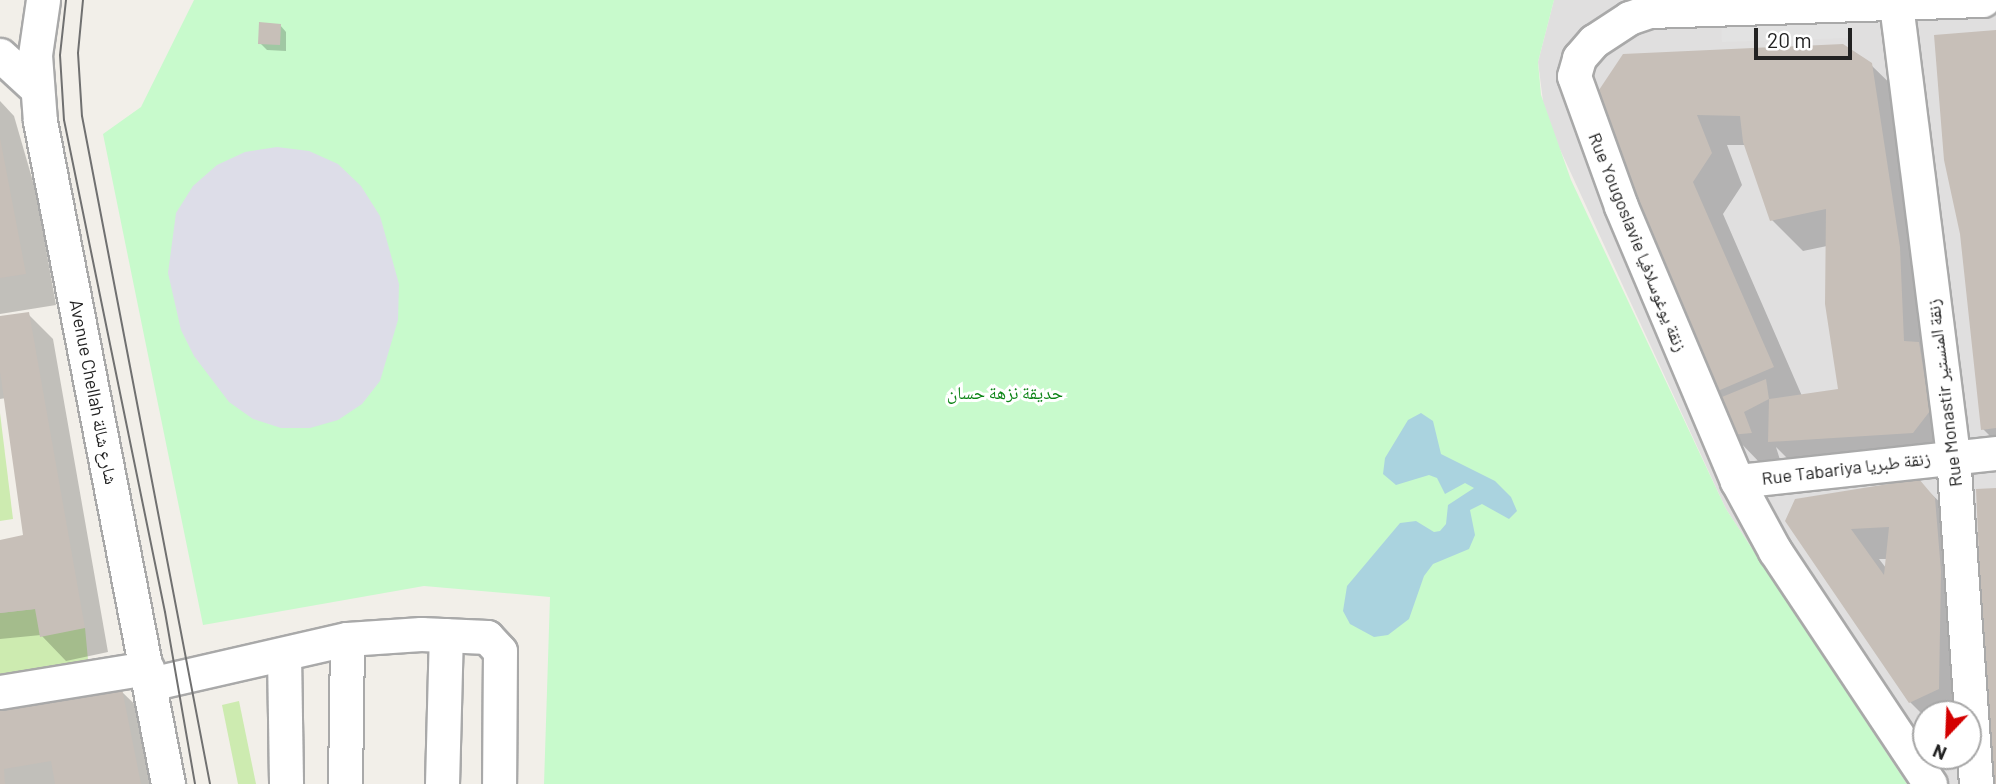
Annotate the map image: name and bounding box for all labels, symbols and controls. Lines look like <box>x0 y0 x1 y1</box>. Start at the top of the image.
scale bar <box>1758 14 1856 58</box>
text: 20 m <box>1767 27 1812 52</box>
street label: Rue Yougoslavie زنقة يوغوسلافيا <box>1584 129 1692 355</box>
street label: Avenue Chellah شارع شالة <box>65 298 123 486</box>
street label: Rue Monastir زنقة المنستير <box>1922 298 1966 488</box>
park label: حديقة نزهة حسان <box>947 381 1063 403</box>
street label: Rue Tabariya زنقة طبريا <box>1760 447 1932 489</box>
north arrow <box>1912 700 1982 770</box>
text: N <box>1929 740 1950 766</box>

